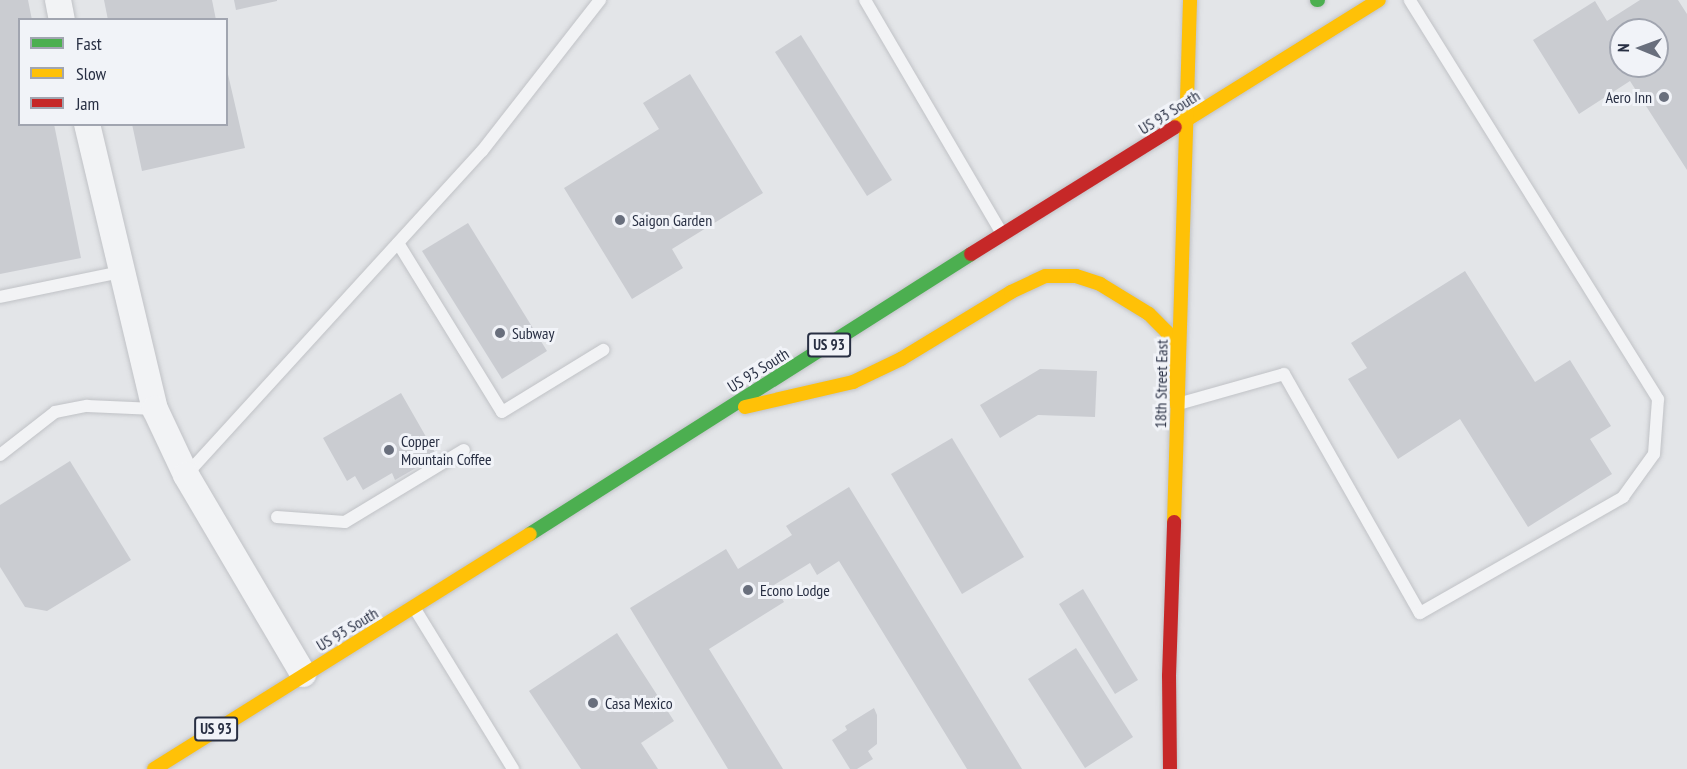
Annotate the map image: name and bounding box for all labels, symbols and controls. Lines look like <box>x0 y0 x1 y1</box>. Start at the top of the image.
legend <box>18 18 228 126</box>
north arrow <box>1609 18 1669 78</box>
text: Fast <box>76 32 102 55</box>
text: N <box>1613 43 1633 52</box>
text: Slow <box>76 62 106 85</box>
street label: US 93 South <box>1135 86 1203 138</box>
place label: Aero Inn <box>1606 87 1652 107</box>
marker: Aero Inn <box>1657 90 1671 104</box>
text: Jam <box>76 92 99 115</box>
place label: Saigon Garden <box>632 210 712 230</box>
marker: Saigon Garden <box>613 213 627 227</box>
place label: Subway <box>512 323 554 343</box>
marker: Subway <box>493 326 507 340</box>
road number: US 93 <box>806 333 852 357</box>
street label: 18th Street East <box>1151 339 1171 429</box>
street label: US 93 South <box>724 344 792 396</box>
place label: Copper Mountain Coffee <box>401 431 492 469</box>
marker: Copper Mountain Coffee <box>382 443 396 457</box>
place label: Econo Lodge <box>760 580 830 600</box>
marker: Econo Lodge <box>741 583 755 597</box>
street label: US 93 South <box>313 603 381 655</box>
place label: Casa Mexico <box>605 693 673 713</box>
marker: Casa Mexico <box>586 696 600 710</box>
road number: US 93 <box>194 717 238 741</box>

